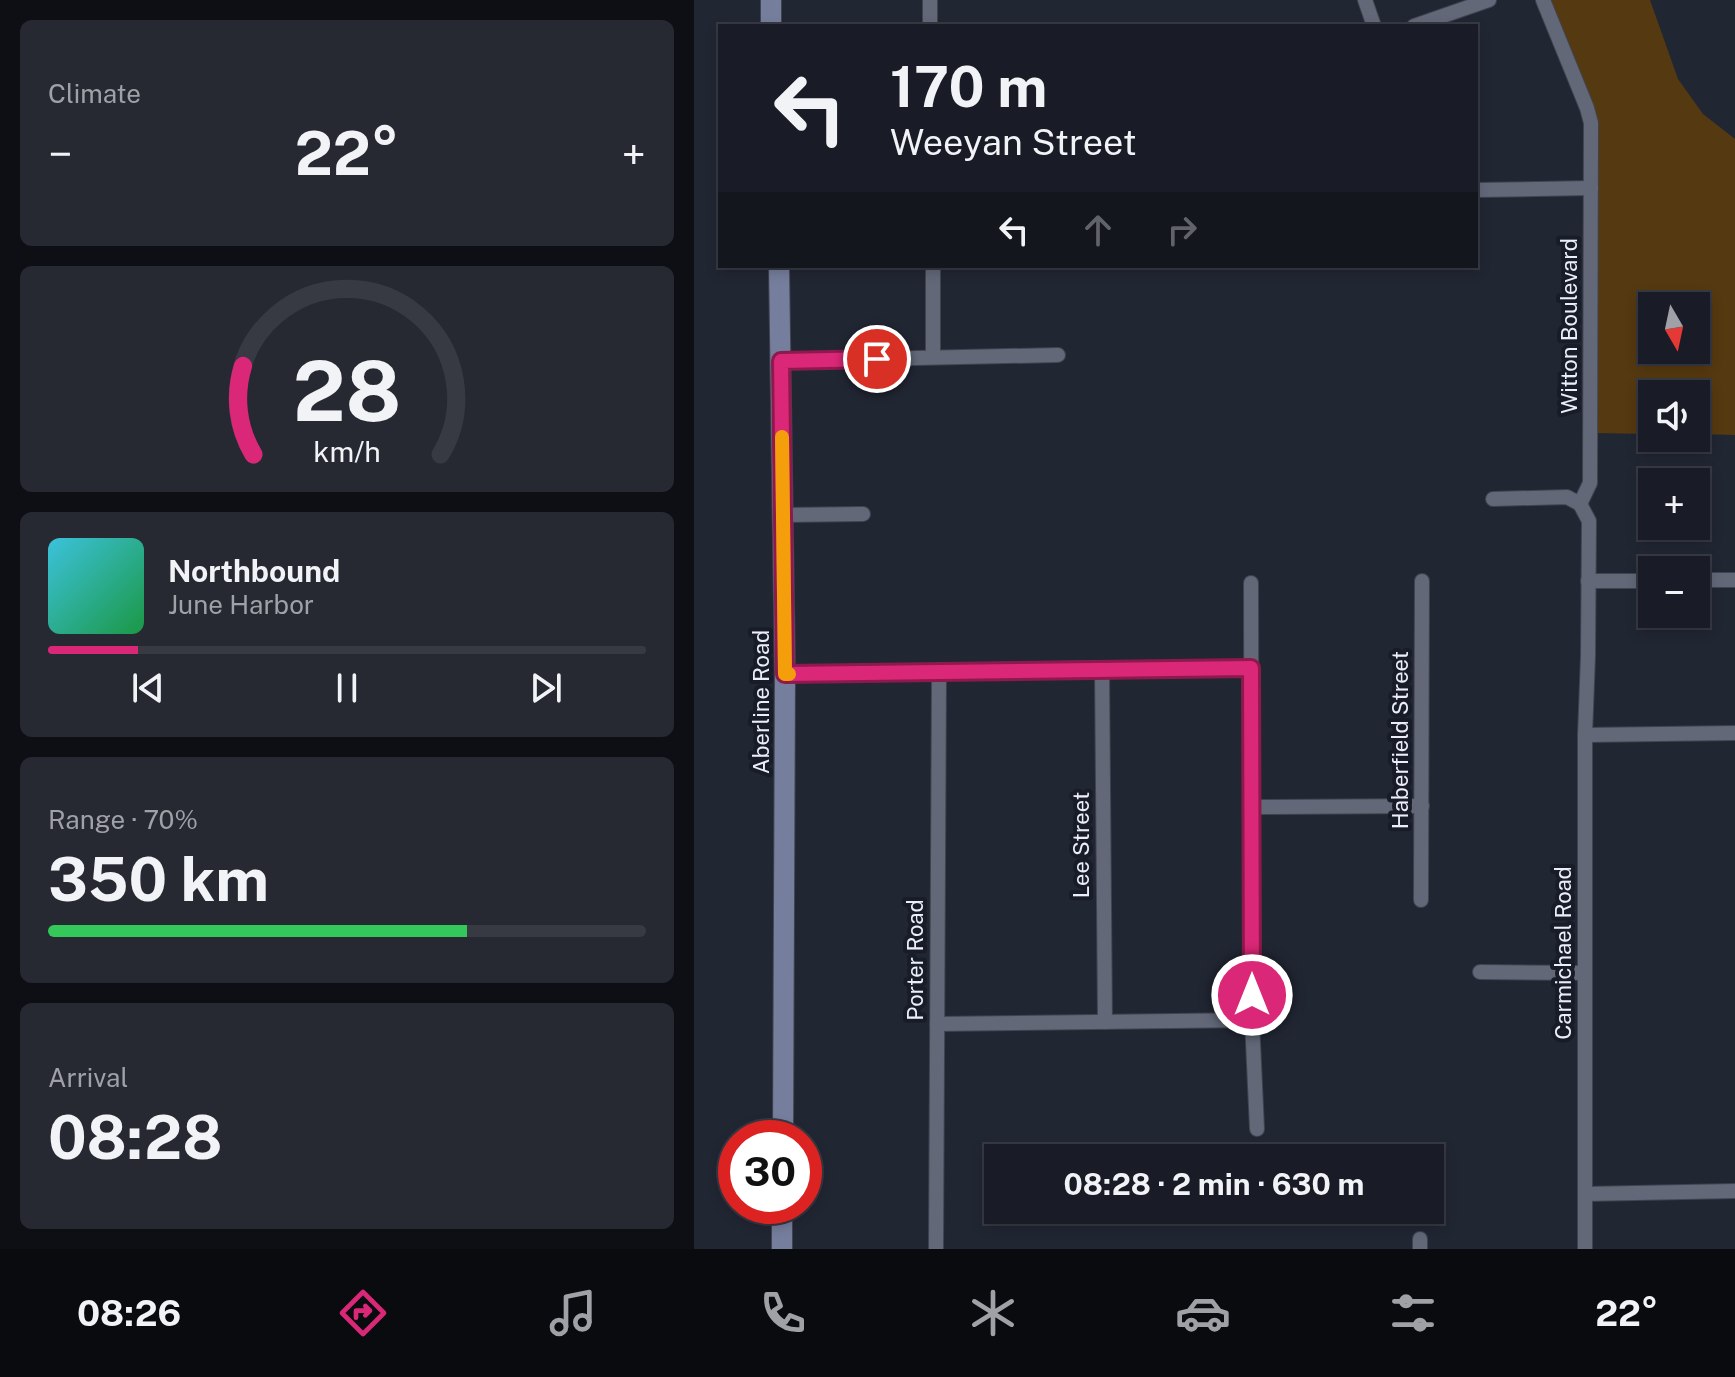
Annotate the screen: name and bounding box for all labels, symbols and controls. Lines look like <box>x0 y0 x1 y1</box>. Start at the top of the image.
text: 170 m <box>890 54 1047 120</box>
icon: left <box>758 56 862 160</box>
text: Climate <box>48 78 141 109</box>
text: 22° <box>295 118 399 189</box>
text: Weeyan Street <box>890 121 1137 163</box>
text: − <box>48 128 72 180</box>
text: + <box>622 128 646 180</box>
icon: left <box>992 208 1036 252</box>
icon: ahead <box>1076 208 1120 252</box>
icon: right <box>1160 208 1204 252</box>
street label: Witton Boulevard <box>1556 238 1582 414</box>
north arrow <box>1638 292 1710 364</box>
map controls <box>1638 292 1710 628</box>
pin <box>843 325 911 393</box>
icon: arrive <box>855 337 899 381</box>
text: 28 <box>293 341 401 439</box>
button: sound <box>1638 380 1710 452</box>
text: km/h <box>313 435 381 468</box>
button: + <box>1638 468 1710 540</box>
text: Northbound <box>168 553 340 589</box>
button: − <box>1638 556 1710 628</box>
text: June Harbor <box>168 589 314 620</box>
street label: Aberline Road <box>748 630 774 774</box>
street label: Haberfield Street <box>1387 651 1413 829</box>
icon: previous <box>126 666 170 710</box>
icon: pause <box>325 666 369 710</box>
icon: next <box>524 666 568 710</box>
street label: Lee Street <box>1068 792 1094 898</box>
text: Range · 70% <box>48 804 198 835</box>
text: 350 km <box>48 844 269 915</box>
street label: Carmichael Road <box>1550 866 1576 1040</box>
street label: Porter Road <box>902 899 928 1021</box>
position arrow <box>1210 953 1294 1037</box>
text: Arrival <box>48 1062 128 1093</box>
text: 08:28 <box>48 1102 222 1173</box>
speed limit sign: 30 <box>718 1120 822 1224</box>
text: 08:28 · 2 min · 630 m <box>1064 1166 1364 1202</box>
icon: directions <box>335 1285 391 1341</box>
icon: music <box>545 1285 601 1341</box>
icon: phone <box>755 1285 811 1341</box>
icon: climate <box>965 1285 1021 1341</box>
icon: car <box>1175 1285 1231 1341</box>
icon: filters <box>1385 1285 1441 1341</box>
text: 08:26 <box>77 1292 181 1334</box>
text: 22° <box>1595 1292 1658 1334</box>

